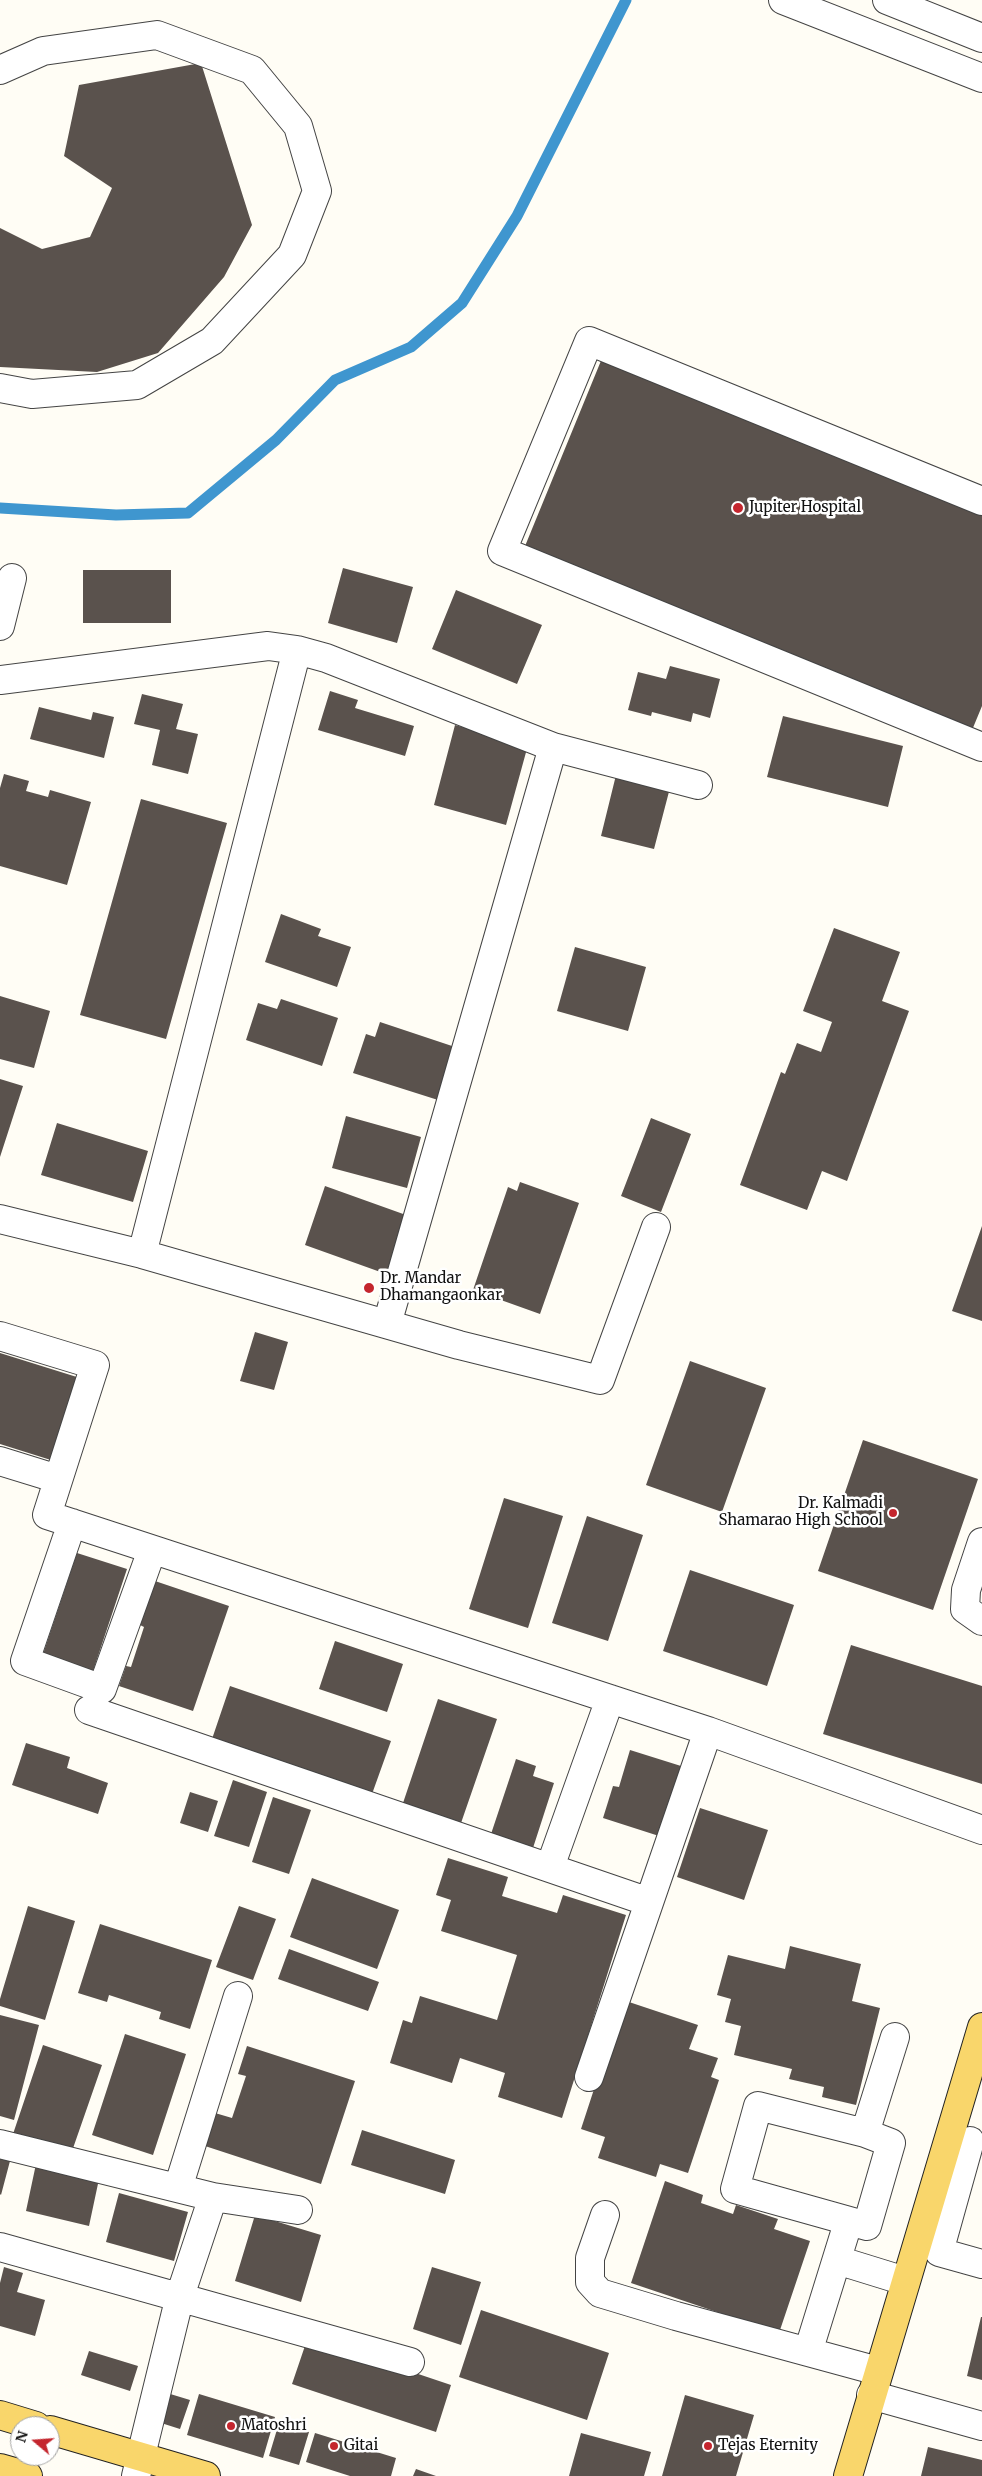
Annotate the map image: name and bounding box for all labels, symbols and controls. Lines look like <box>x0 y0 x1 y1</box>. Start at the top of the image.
place label: Jupiter Hospital <box>749 499 861 517</box>
marker: Jupiter Hospital <box>731 501 745 515</box>
place label: Dr. Mandar Dhamangaonkar <box>380 1270 502 1305</box>
marker: Dr. Mandar Dhamangaonkar <box>362 1281 376 1295</box>
place label: Dr. Kalmadi Shamarao High School <box>719 1495 883 1530</box>
marker: Dr. Kalmadi Shamarao High School <box>887 1507 899 1519</box>
north arrow <box>10 2416 60 2466</box>
place label: Matoshri <box>241 2417 307 2435</box>
marker: Matoshri <box>225 2420 237 2432</box>
text: N <box>11 2429 32 2445</box>
place label: Gitai <box>344 2437 378 2455</box>
place label: Tejas Eternity <box>718 2437 818 2455</box>
marker: Gitai <box>328 2440 340 2452</box>
marker: Tejas Eternity <box>702 2440 714 2452</box>

